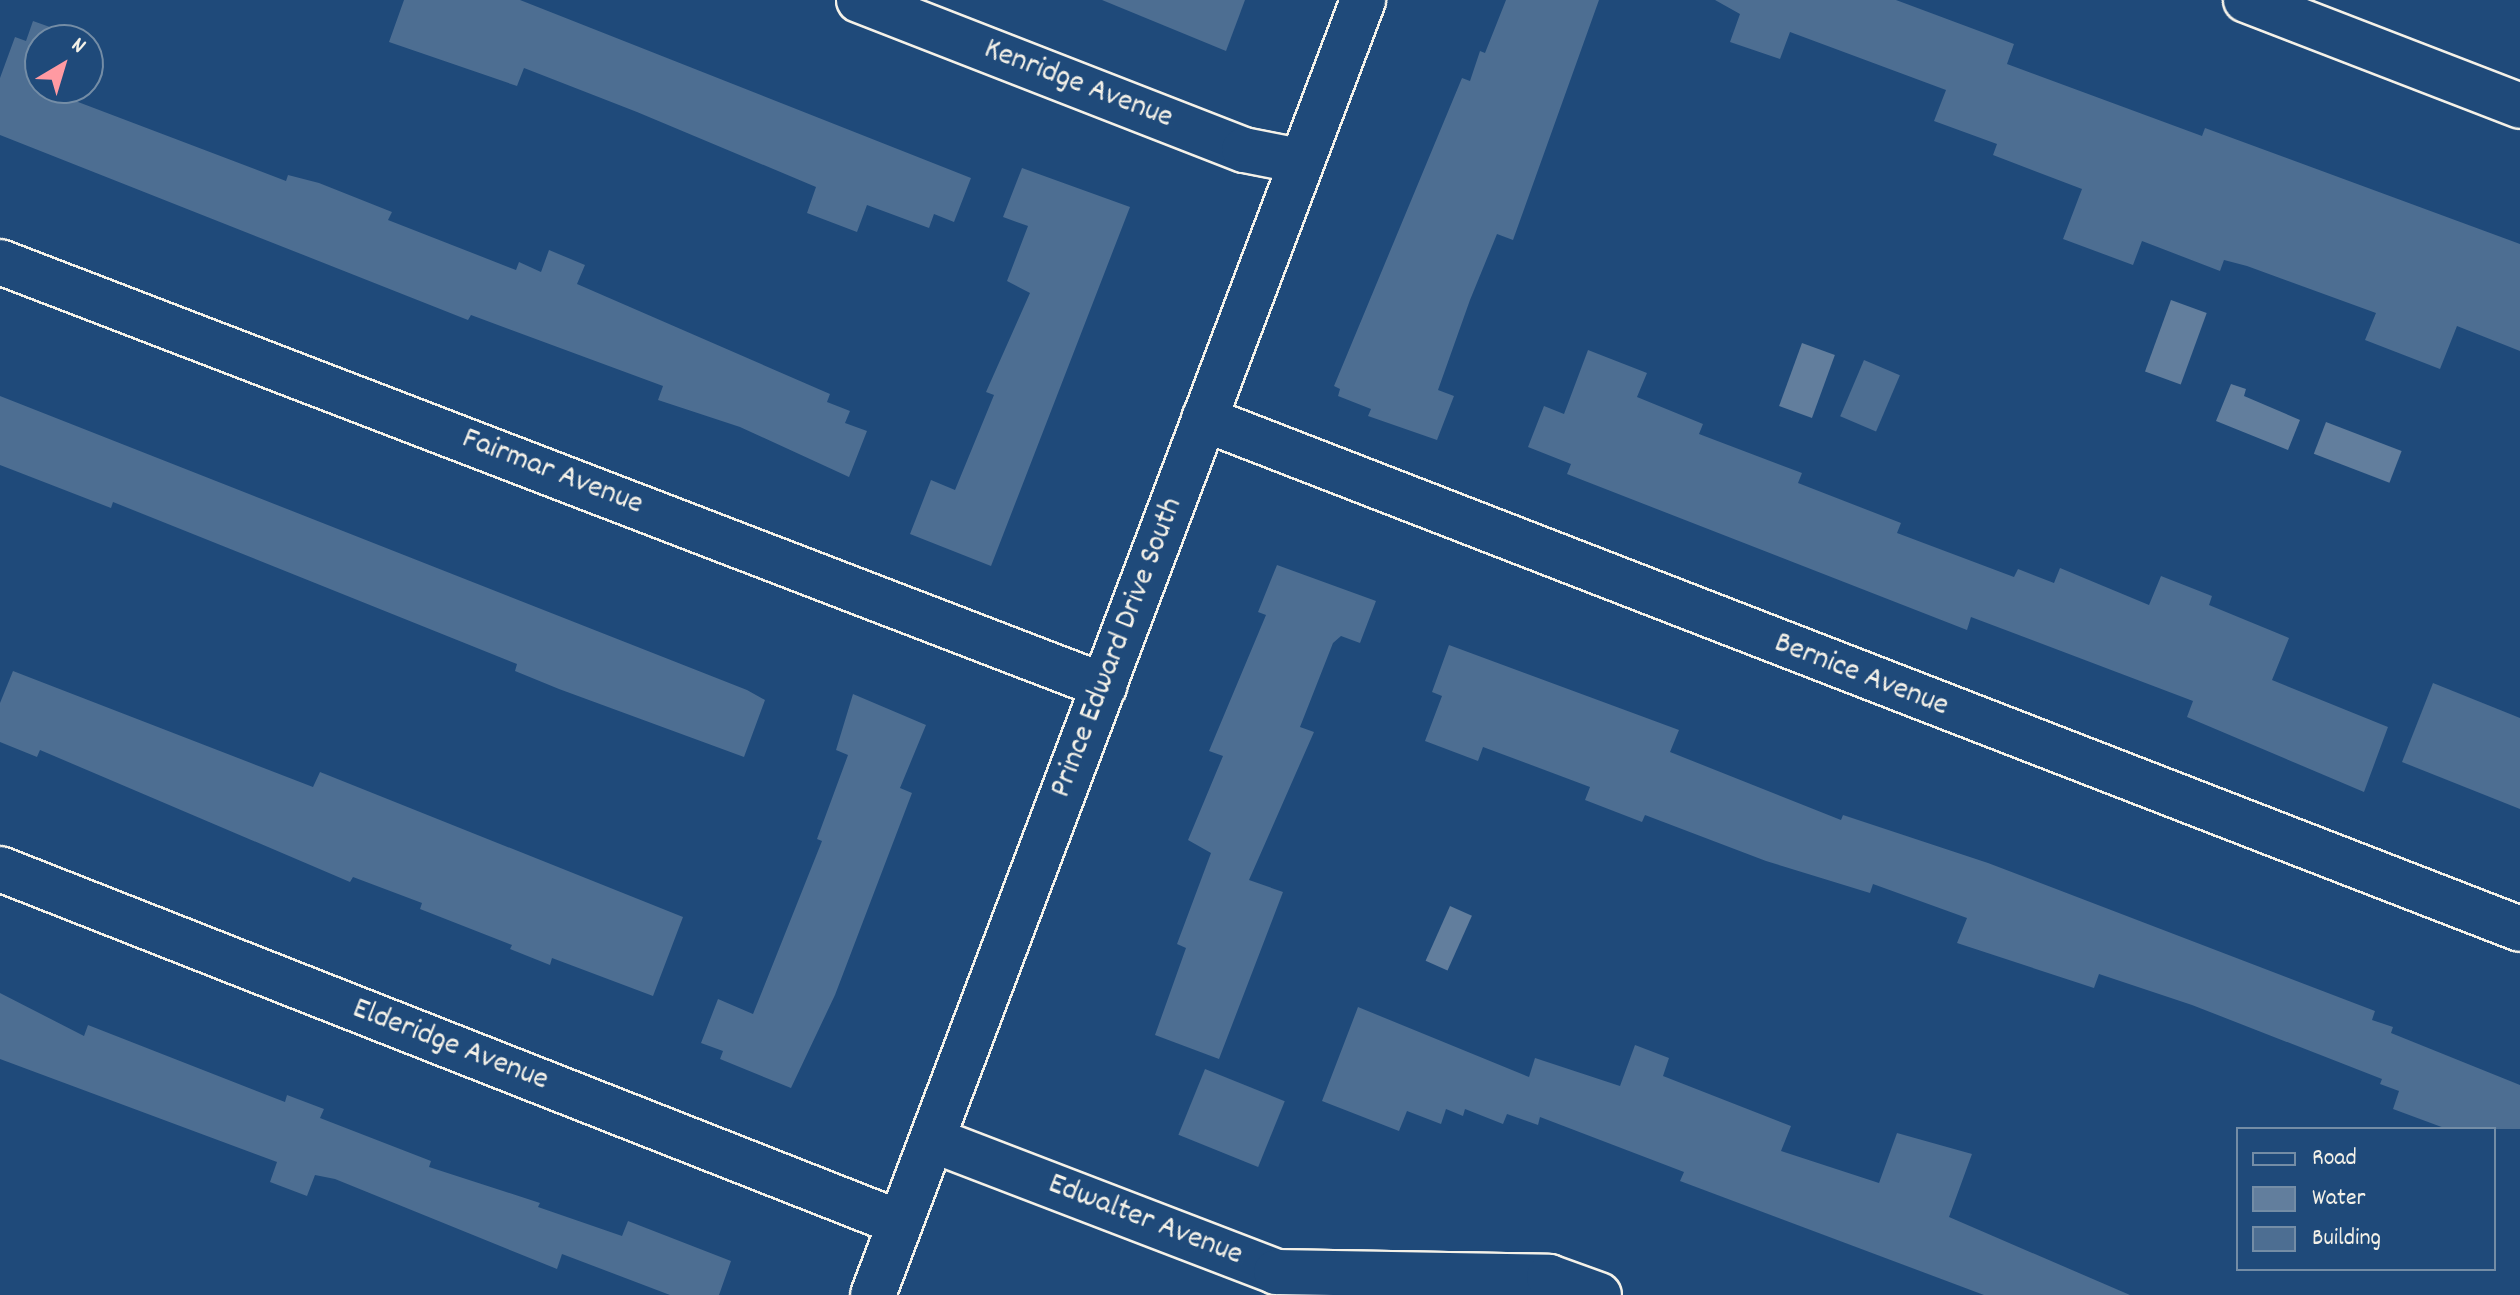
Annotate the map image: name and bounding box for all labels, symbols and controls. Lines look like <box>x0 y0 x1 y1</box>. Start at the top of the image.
north arrow <box>24 24 104 104</box>
text: N <box>64 31 92 62</box>
street label: Kenridge Avenue <box>978 31 1178 139</box>
street label: Fairmar Avenue <box>456 421 648 525</box>
street label: Prince Edward Drive South <box>1043 493 1193 803</box>
street label: Bernice Avenue <box>1768 625 1954 727</box>
street label: Elderidge Avenue <box>347 991 553 1101</box>
legend <box>2236 1127 2496 1271</box>
text: Road <box>2312 1142 2357 1176</box>
street label: Edwalter Avenue <box>1042 1166 1248 1276</box>
text: Water <box>2312 1182 2365 1216</box>
text: Building <box>2312 1222 2381 1256</box>

